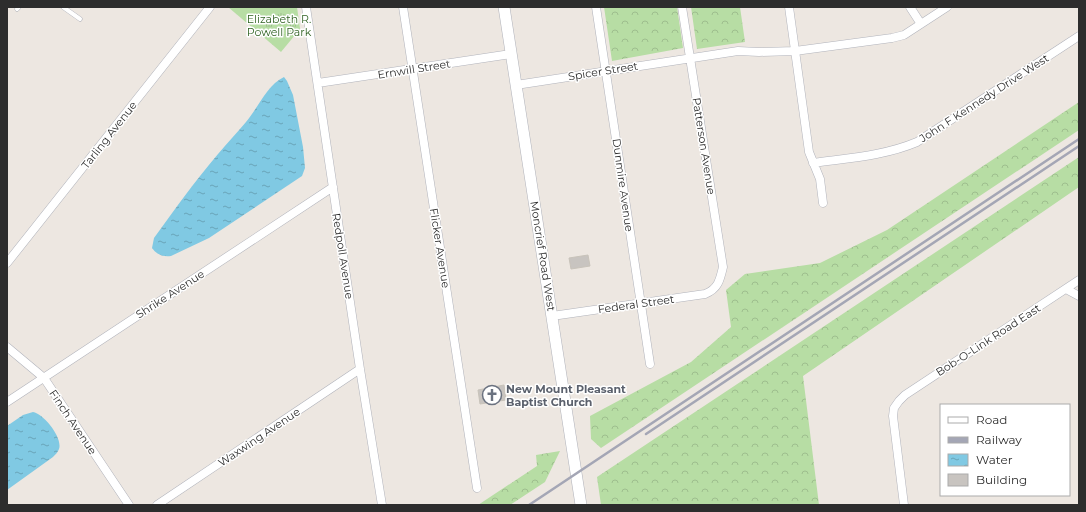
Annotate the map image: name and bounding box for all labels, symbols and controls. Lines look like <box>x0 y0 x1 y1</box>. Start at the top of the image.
park label: Elizabeth R. Powell Park <box>247 12 312 39</box>
street label: John F Kennedy Drive West <box>916 51 1052 146</box>
street label: Ernwill Street <box>377 56 452 82</box>
street label: Spicer Street <box>567 58 639 83</box>
street label: Patterson Avenue <box>689 97 719 196</box>
street label: Tarling Avenue <box>78 98 140 172</box>
street label: Dunmire Avenue <box>610 138 637 233</box>
street label: Moncrief Road West <box>527 200 559 313</box>
street label: Flicker Avenue <box>427 207 453 289</box>
street label: Redpoll Avenue <box>329 212 357 300</box>
street label: Shrike Avenue <box>133 266 207 321</box>
street label: Federal Street <box>597 292 676 316</box>
street label: Bob-O-Link Road East <box>933 301 1043 379</box>
place label: New Mount Pleasant Baptist Church <box>506 382 626 409</box>
church icon: New Mount Pleasant Baptist Church <box>481 384 503 406</box>
street label: Finch Avenue <box>46 387 100 457</box>
street label: Waxwing Avenue <box>215 404 303 470</box>
legend <box>940 404 1070 496</box>
text: Road <box>976 412 1007 427</box>
text: Railway <box>976 432 1022 447</box>
text: Water <box>976 452 1013 467</box>
text: Building <box>976 472 1027 487</box>

